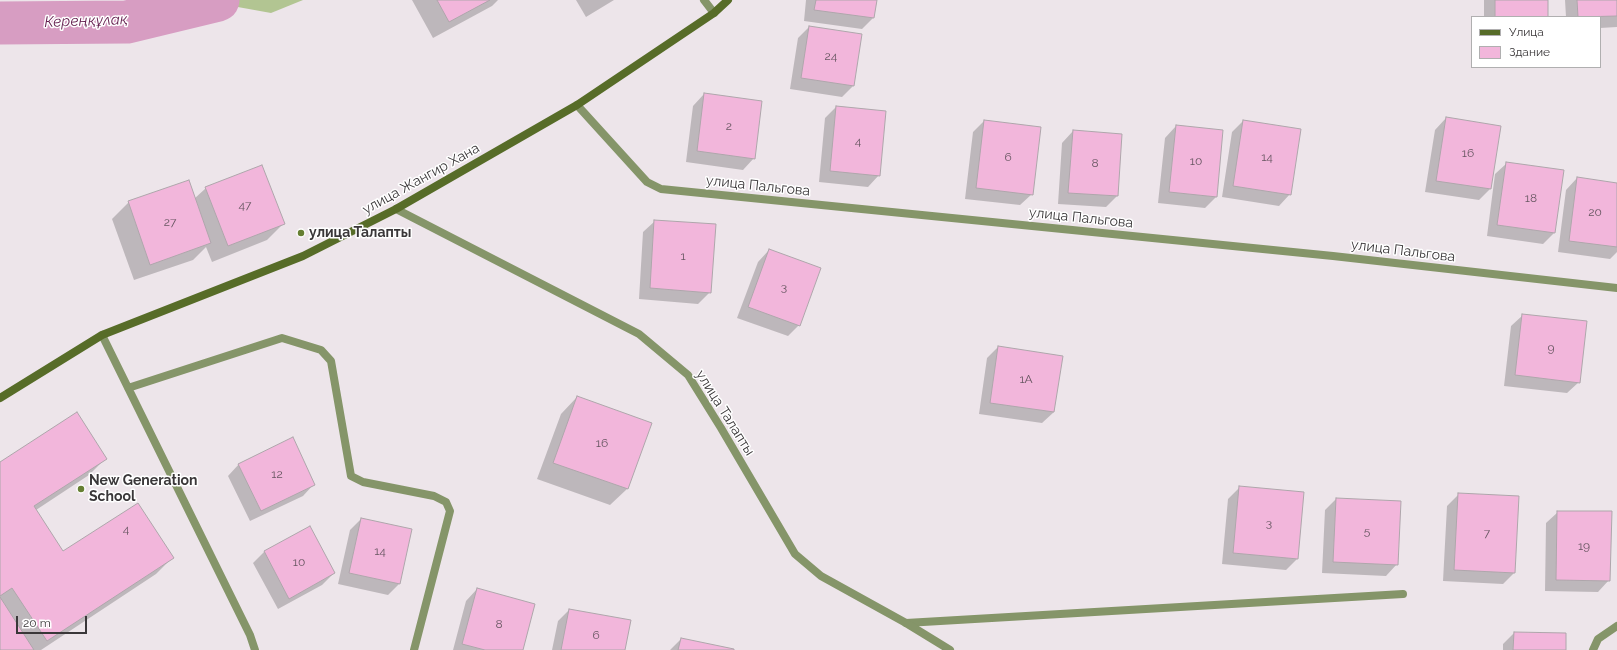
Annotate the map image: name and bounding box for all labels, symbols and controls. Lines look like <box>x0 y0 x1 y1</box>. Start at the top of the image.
water label: Кереңқұлақ <box>44 11 128 31</box>
legend <box>1471 16 1601 68</box>
text: Улица <box>1509 25 1544 39</box>
text: Здание <box>1509 45 1550 59</box>
house number: 24 <box>825 49 837 63</box>
house number: 2 <box>726 119 732 133</box>
house number: 4 <box>855 134 861 148</box>
street label: улица Жангир Хана <box>360 140 482 218</box>
house number: 16 <box>1462 146 1474 160</box>
house number: 6 <box>1004 150 1012 164</box>
house number: 14 <box>1261 150 1273 164</box>
house number: 10 <box>1190 154 1202 168</box>
house number: 8 <box>1091 156 1099 170</box>
street label: улица Пальгова <box>705 172 811 200</box>
house number: 18 <box>1525 191 1537 205</box>
house number: 47 <box>239 198 251 212</box>
street label: улица Пальгова <box>1028 204 1134 232</box>
house number: 20 <box>1588 205 1602 219</box>
house number: 27 <box>164 215 176 229</box>
place label: улица Талапты <box>309 225 411 241</box>
marker: улица Талапты <box>296 228 306 238</box>
street label: улица Пальгова <box>1350 236 1456 266</box>
house number: 1 <box>680 249 686 263</box>
house number: 3 <box>781 280 787 294</box>
house number: 9 <box>1547 341 1555 355</box>
street label: улица Талапты <box>692 367 758 459</box>
house number: 1А <box>1019 372 1033 386</box>
house number: 16 <box>596 436 608 450</box>
house number: 12 <box>271 467 283 481</box>
place label: New Generation School <box>89 473 197 506</box>
marker: New Generation School <box>76 484 86 494</box>
house number: 3 <box>1266 516 1272 530</box>
house number: 4 <box>123 522 129 536</box>
house number: 5 <box>1364 524 1370 538</box>
house number: 7 <box>1484 526 1490 540</box>
house number: 19 <box>1578 539 1590 553</box>
house number: 14 <box>374 544 386 558</box>
house number: 10 <box>293 555 305 569</box>
scale bar <box>18 608 89 634</box>
text: 20 m <box>23 616 51 630</box>
house number: 8 <box>495 617 503 631</box>
house number: 6 <box>592 628 600 642</box>

